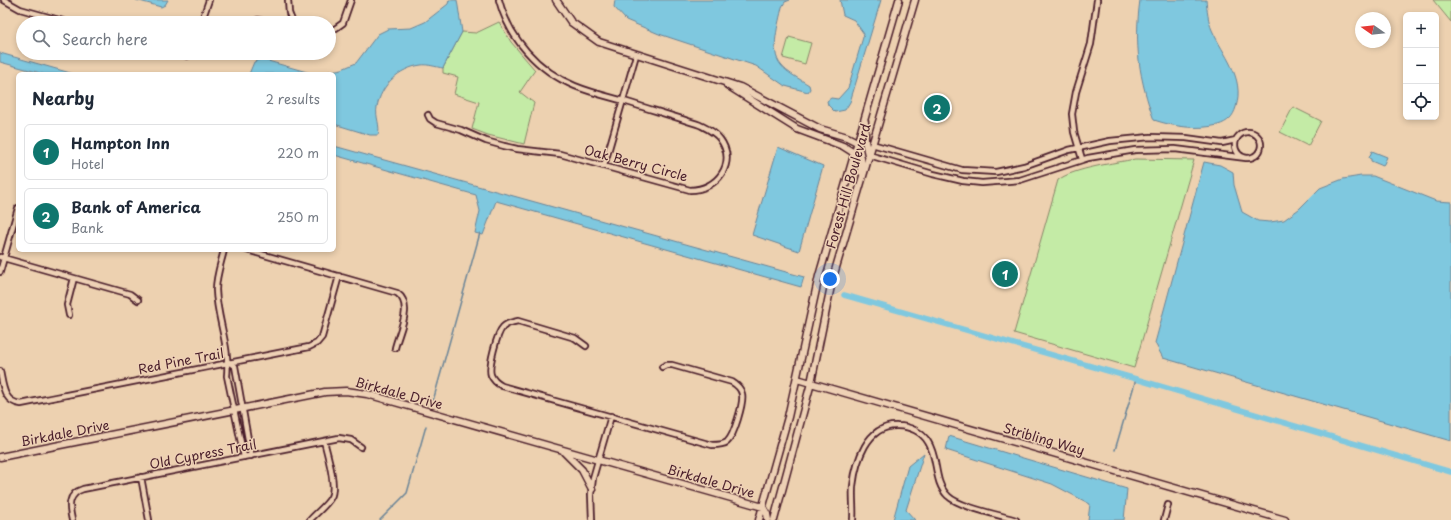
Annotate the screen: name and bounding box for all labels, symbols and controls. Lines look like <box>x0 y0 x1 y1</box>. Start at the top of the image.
north arrow <box>1355 12 1391 48</box>
map controls <box>1403 12 1439 120</box>
button: + <box>1403 12 1439 48</box>
search box <box>16 16 336 60</box>
icon: search <box>30 27 52 49</box>
text: Search here <box>62 27 148 50</box>
button: − <box>1403 48 1439 84</box>
button: locate <box>1403 84 1439 120</box>
text: Nearby <box>32 85 94 111</box>
text: 2 results <box>266 89 320 108</box>
pin: 2 <box>924 93 950 123</box>
street label: Forest Hill Boulevard <box>821 121 875 251</box>
text: Hampton Inn <box>71 131 170 154</box>
street label: Oak Berry Circle <box>582 140 690 186</box>
text: 1 <box>43 143 49 162</box>
text: 220 m <box>277 143 319 162</box>
text: Hotel <box>71 154 104 173</box>
text: Bank of America <box>71 195 201 218</box>
text: 2 <box>41 207 51 226</box>
text: 250 m <box>277 207 319 226</box>
text: Bank <box>71 218 104 237</box>
pin: 1 <box>992 259 1018 289</box>
your location <box>820 269 840 289</box>
street label: Red Pine Trail <box>136 343 225 378</box>
street label: Birkdale Drive <box>353 372 445 413</box>
street label: Birkdale Drive <box>19 415 111 450</box>
street label: Stribling Way <box>1001 418 1087 459</box>
street label: Old Cypress Trail <box>148 434 258 473</box>
street label: Birkdale Drive <box>665 459 757 502</box>

